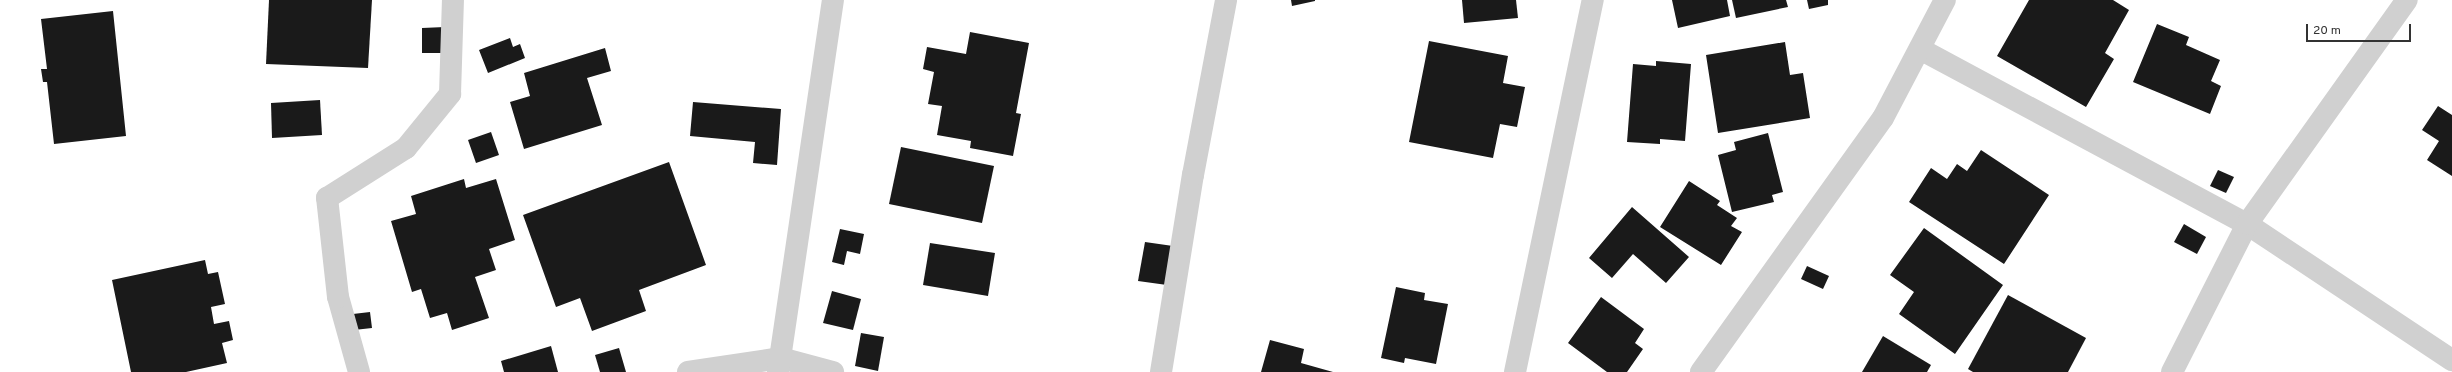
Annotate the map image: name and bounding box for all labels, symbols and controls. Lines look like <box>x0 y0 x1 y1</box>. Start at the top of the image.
scale bar <box>2308 16 2413 42</box>
text: 20 m <box>2313 23 2341 39</box>

